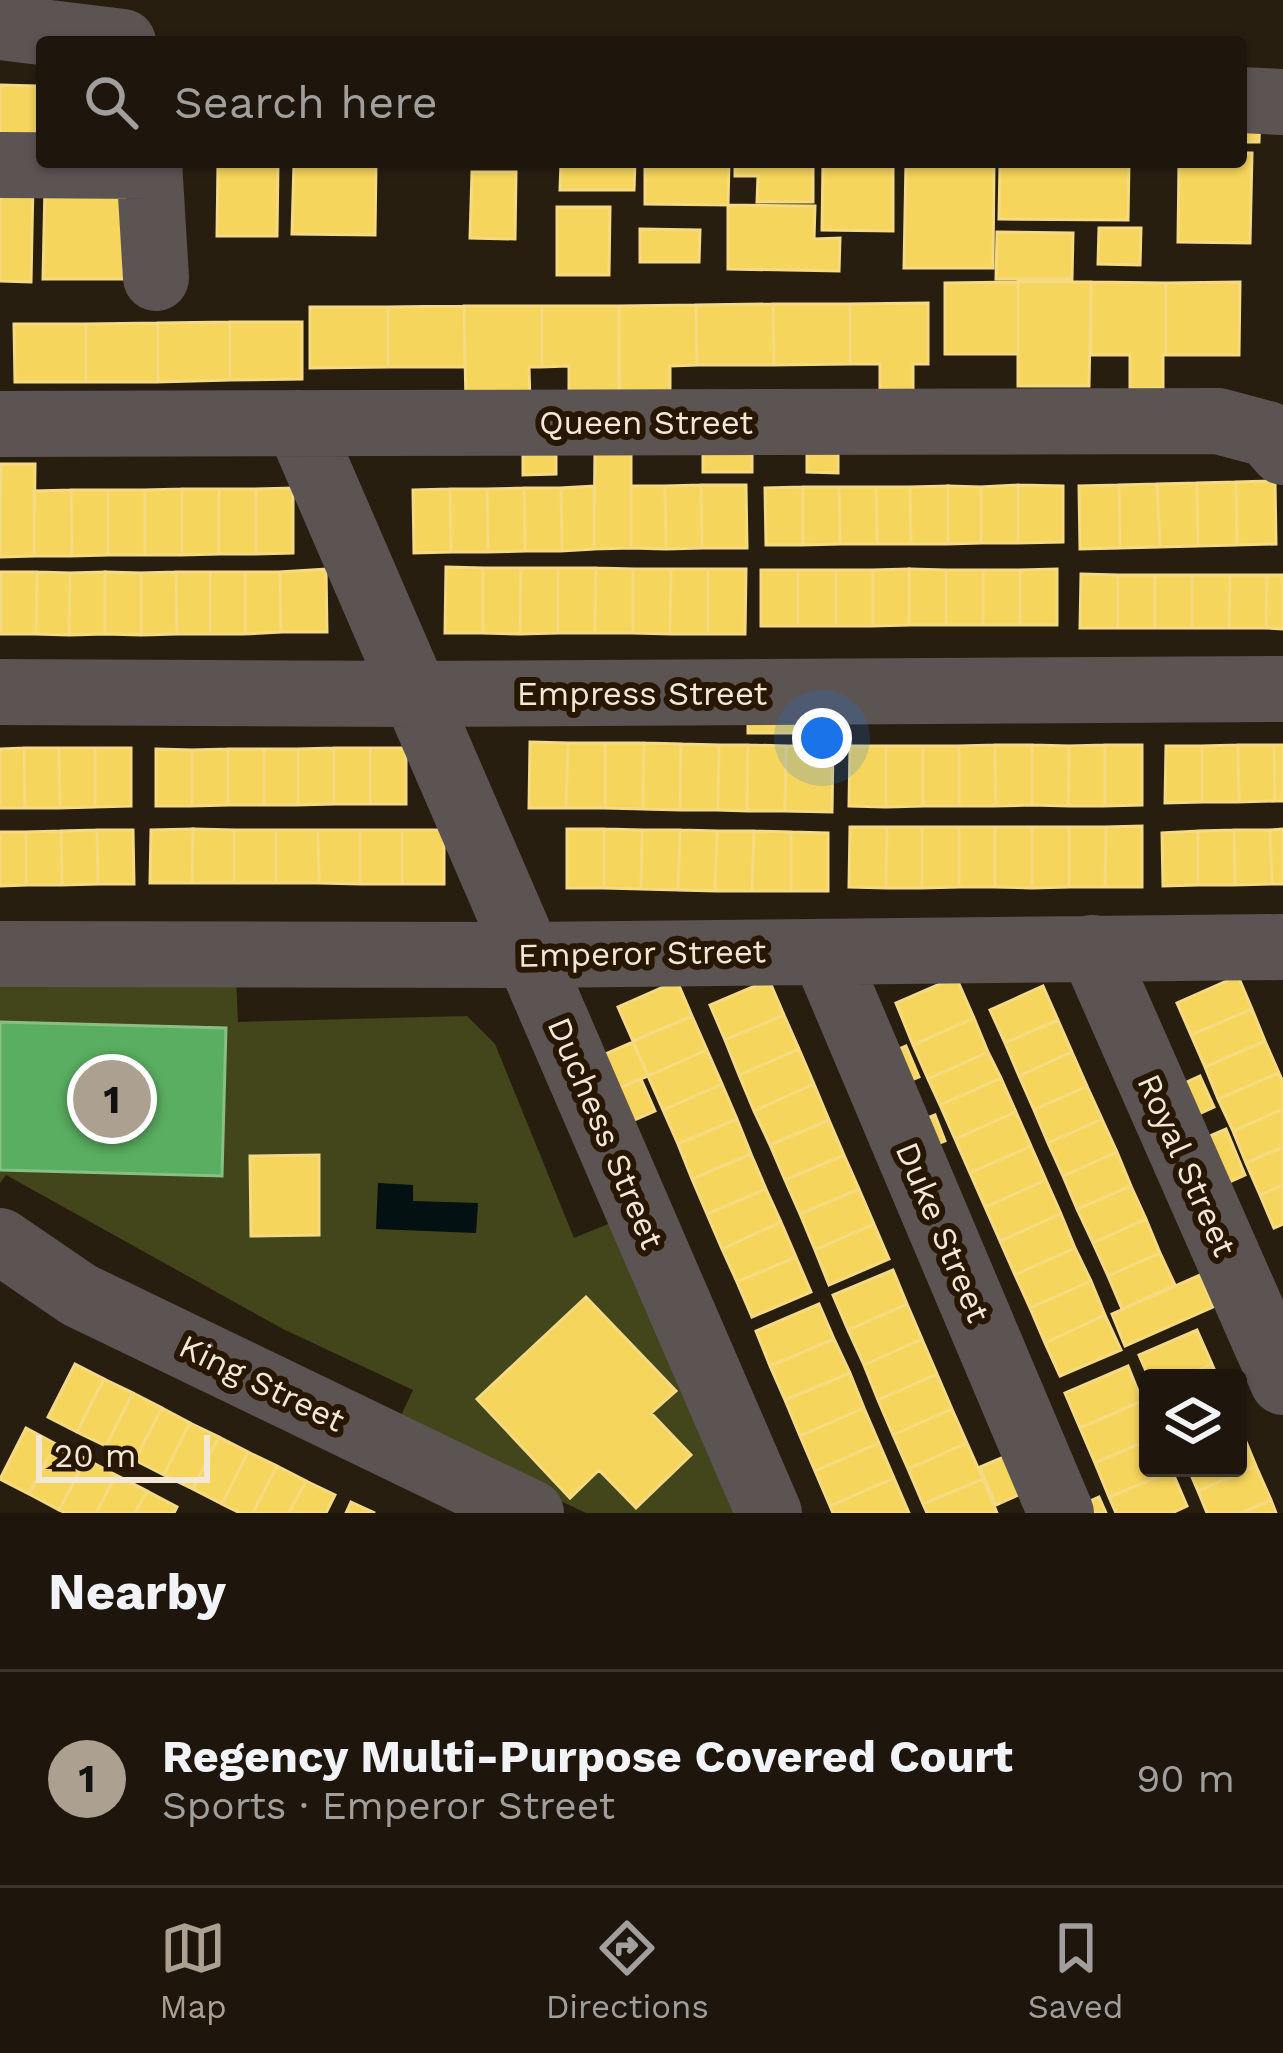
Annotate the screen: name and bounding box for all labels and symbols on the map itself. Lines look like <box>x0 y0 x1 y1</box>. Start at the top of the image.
street label: Queen Street <box>539 403 753 442</box>
street label: Empress Street <box>517 674 767 713</box>
your location <box>792 708 852 768</box>
street label: Emperor Street <box>518 931 767 975</box>
street label: Duchess Street <box>540 1011 672 1255</box>
pin: 1 <box>73 1054 151 1144</box>
street label: Royal Street <box>1129 1068 1245 1262</box>
street label: Duke Street <box>888 1136 999 1328</box>
street label: King Street <box>173 1326 351 1440</box>
scale bar <box>36 1429 210 1482</box>

